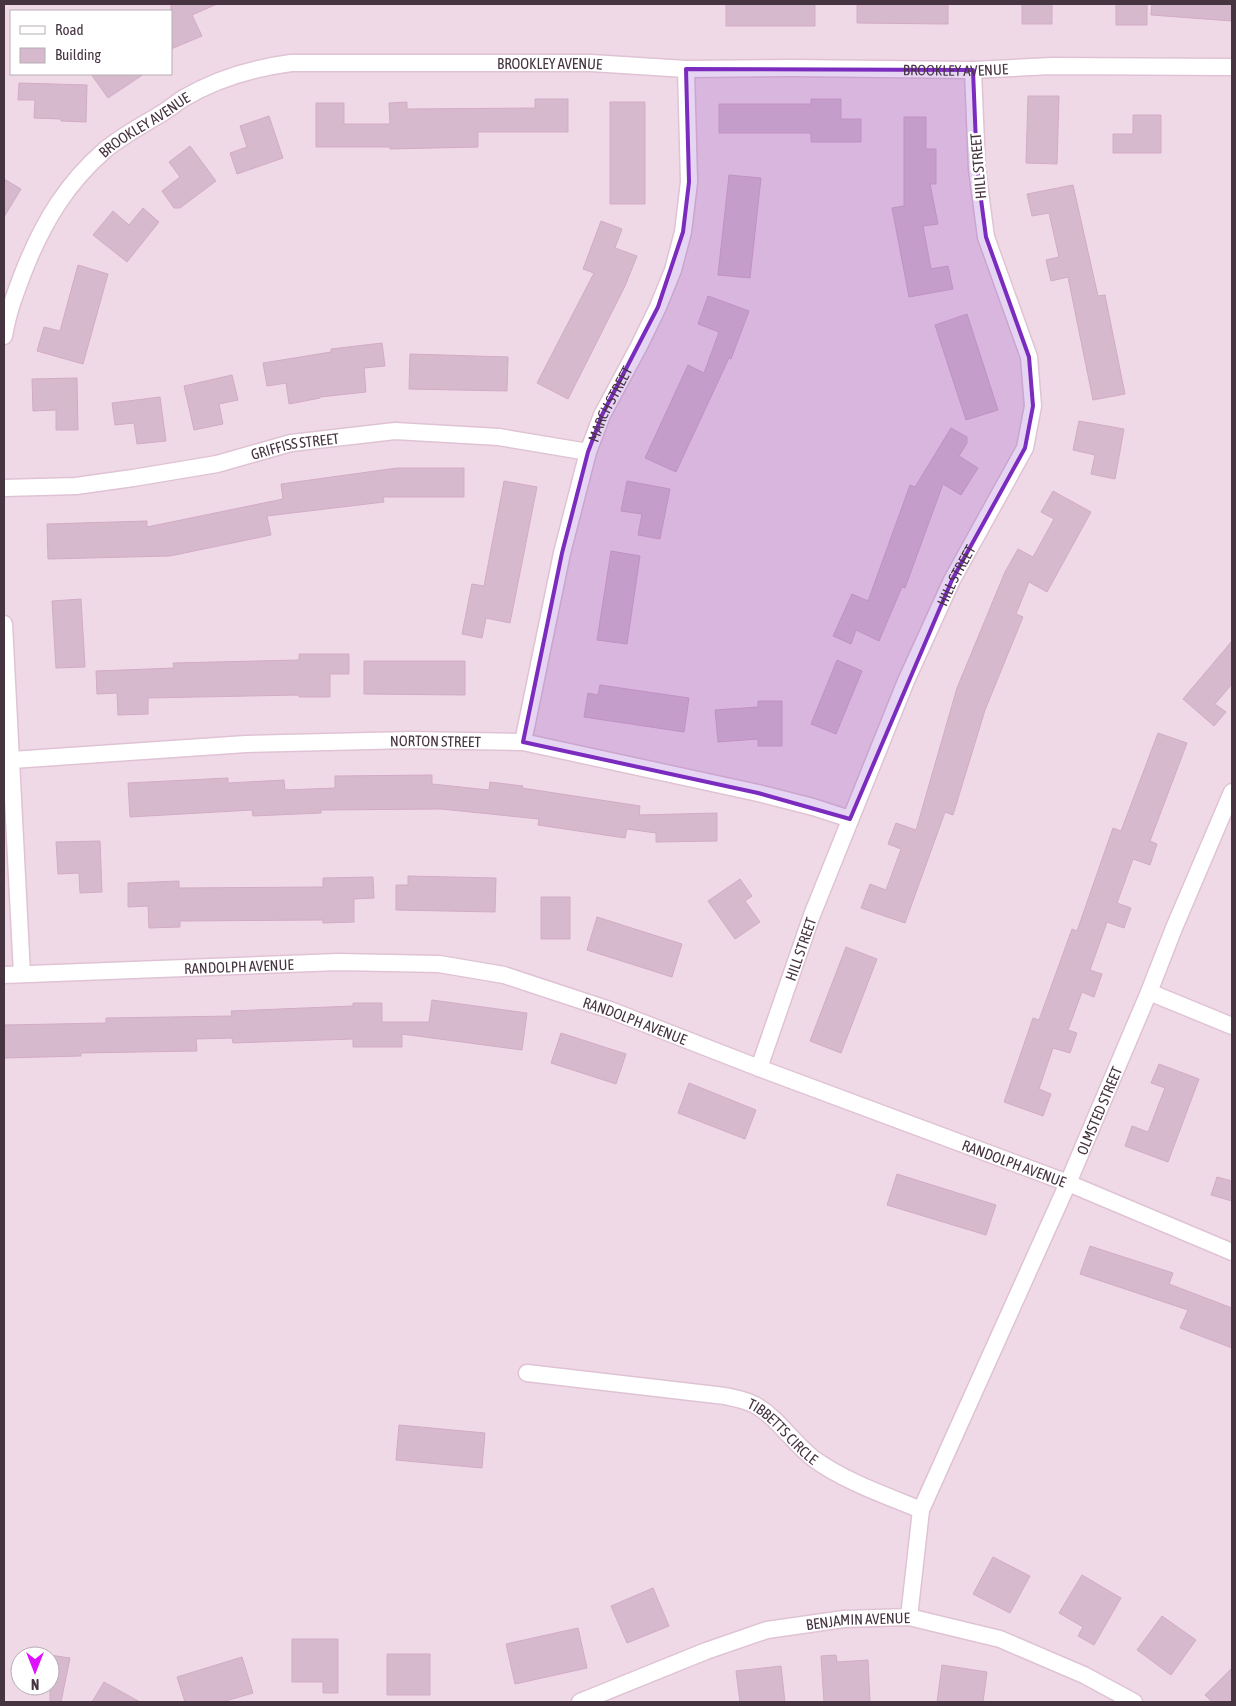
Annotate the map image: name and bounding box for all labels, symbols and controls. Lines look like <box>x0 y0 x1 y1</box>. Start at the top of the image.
legend <box>10 10 172 75</box>
text: Road <box>55 21 84 38</box>
text: Building <box>55 46 101 63</box>
street label: BROOKLEY AVENUE <box>497 54 603 72</box>
street label: BROOKLEY AVENUE <box>903 60 1009 79</box>
street label: BROOKLEY AVENUE <box>95 88 193 160</box>
street label: HILL STREET <box>967 132 989 200</box>
street label: MARCH STREET <box>584 363 635 444</box>
street label: GRIFFISS STREET <box>249 429 340 463</box>
street label: HILL STREET <box>933 541 978 608</box>
street label: NORTON STREET <box>390 731 481 750</box>
street label: HILL STREET <box>781 915 819 983</box>
street label: RANDOLPH AVENUE <box>184 955 295 976</box>
street label: RANDOLPH AVENUE <box>581 993 690 1048</box>
street label: OLMSTED STREET <box>1073 1063 1125 1157</box>
street label: RANDOLPH AVENUE <box>960 1136 1069 1190</box>
street label: TIBBETTS CIRCLE <box>746 1394 822 1468</box>
street label: BENJAMIN AVENUE <box>805 1608 911 1633</box>
north arrow <box>10 1646 60 1696</box>
text: N <box>31 1676 39 1692</box>

